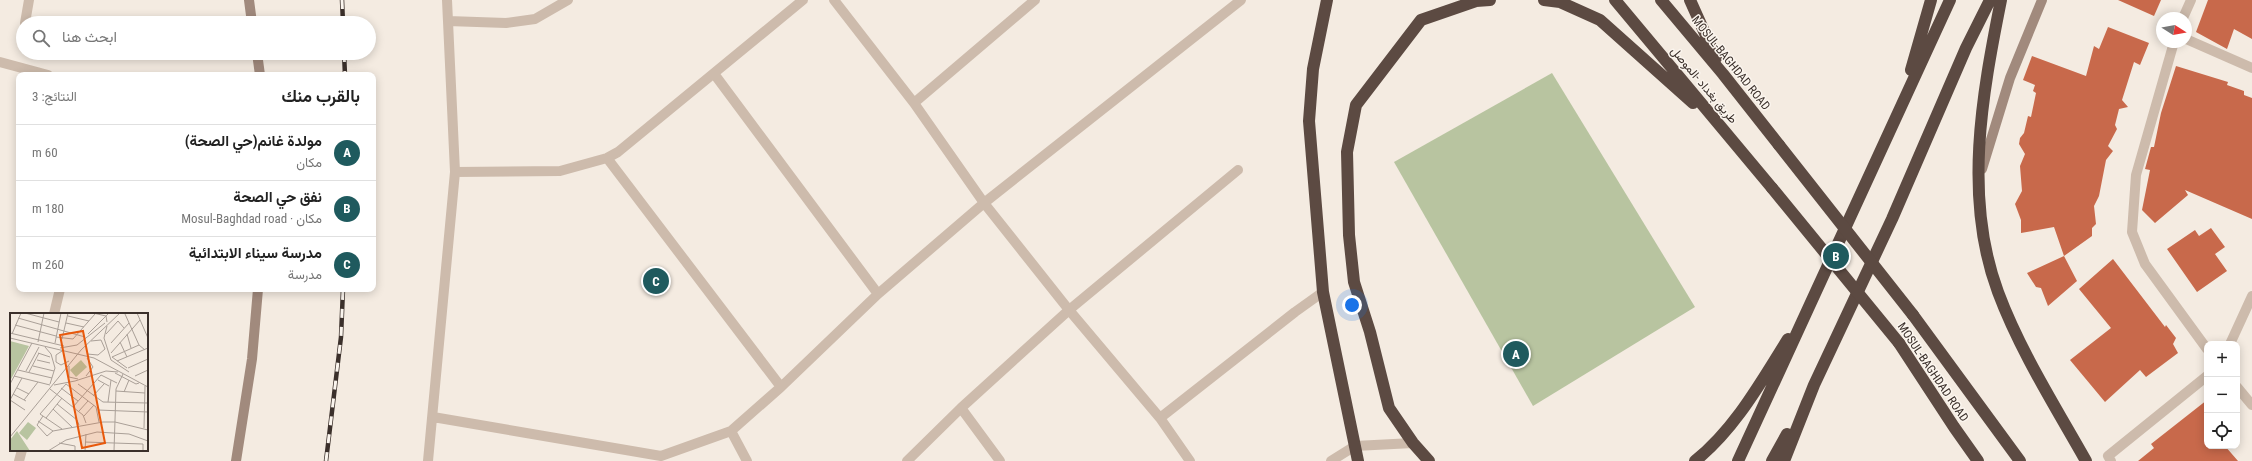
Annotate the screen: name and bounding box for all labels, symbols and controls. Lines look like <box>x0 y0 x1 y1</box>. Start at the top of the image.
north arrow <box>2156 12 2192 48</box>
street label: MOSUL-BAGHDAD ROAD <box>1689 13 1773 113</box>
search box <box>16 16 376 60</box>
icon: search <box>30 27 52 49</box>
text: ابحث هنا <box>62 28 117 46</box>
street label: طريق بغداد -الموصل <box>1667 44 1740 127</box>
text: بالقرب منك <box>281 86 360 106</box>
text: النتائج: 3 <box>32 89 77 104</box>
text: مولدة غانم(حي الصحة) <box>185 132 322 150</box>
text: 60 m <box>32 145 58 160</box>
text: A <box>343 145 351 160</box>
text: مكان <box>296 155 322 170</box>
text: نفق حي الصحة <box>233 188 322 206</box>
text: 180 m <box>32 201 64 216</box>
text: B <box>343 201 351 216</box>
text: مكان · Mosul-Baghdad road <box>181 211 322 226</box>
pin: B <box>1823 241 1849 271</box>
text: مدرسة سيناء الابتدائية <box>189 244 322 262</box>
text: 260 m <box>32 257 64 272</box>
text: C <box>343 257 351 272</box>
pin: C <box>643 266 669 296</box>
text: مدرسة <box>288 267 322 282</box>
your location <box>1342 295 1362 315</box>
inset map <box>10 313 148 451</box>
street label: MOSUL-BAGHDAD ROAD <box>1895 320 1971 424</box>
pin: A <box>1503 339 1529 369</box>
map controls <box>2204 341 2240 449</box>
button: + <box>2204 341 2240 377</box>
button: − <box>2204 377 2240 413</box>
button: locate <box>2204 413 2240 449</box>

